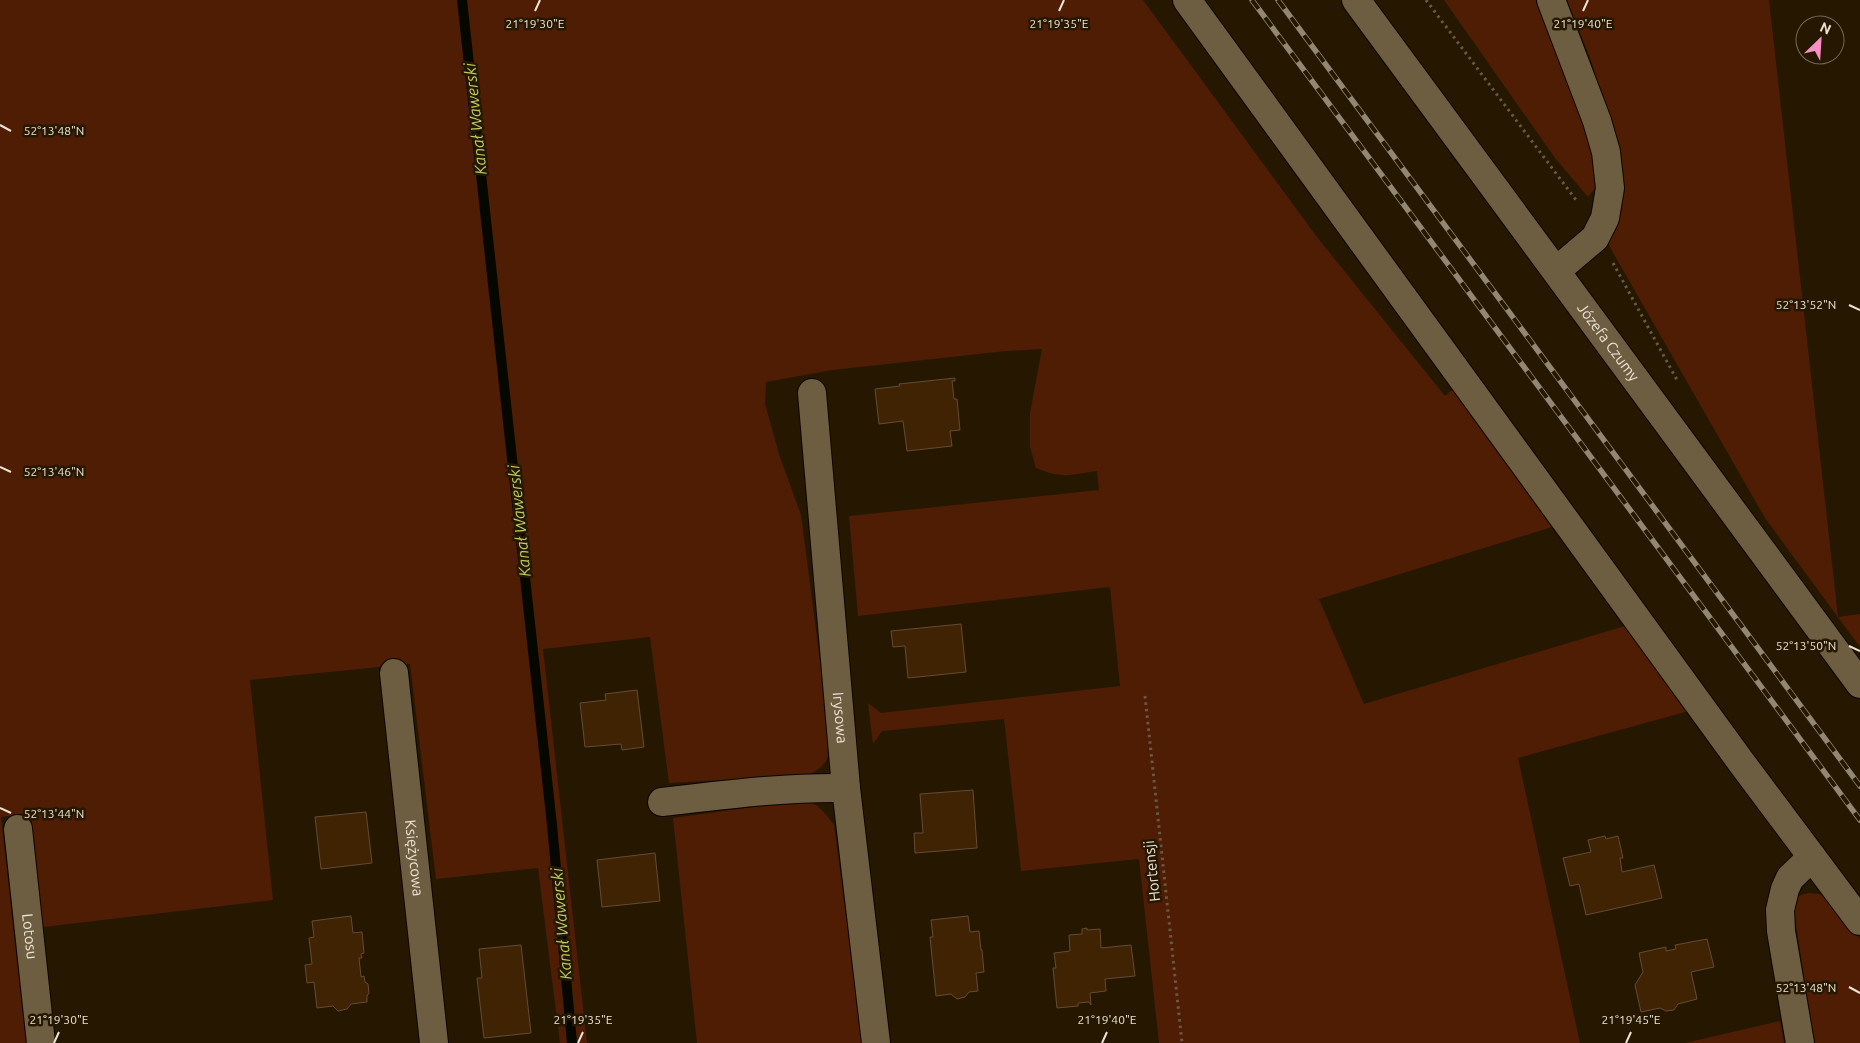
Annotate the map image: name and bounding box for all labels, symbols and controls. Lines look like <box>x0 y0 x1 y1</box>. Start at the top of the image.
north arrow <box>1795 15 1845 65</box>
text: 21°19'30"E <box>506 17 565 30</box>
text: 21°19'35"E <box>1030 17 1089 30</box>
text: 21°19'40"E <box>1554 17 1613 30</box>
text: N <box>1817 19 1834 38</box>
water label: Kanał Wawerski <box>460 61 490 176</box>
text: 52°13'48"N <box>24 124 84 137</box>
text: 52°13'52"N <box>1776 298 1836 311</box>
street label: Józefa Czumy <box>1574 299 1643 384</box>
water label: Kanał Wawerski <box>504 463 534 578</box>
text: 52°13'46"N <box>24 465 84 478</box>
text: 52°13'50"N <box>1776 639 1836 652</box>
street label: Irysowa <box>830 691 851 744</box>
text: 52°13'44"N <box>24 807 84 820</box>
street label: Księżycowa <box>402 819 427 897</box>
street label: Hortensji <box>1140 840 1163 902</box>
water label: Kanał Wawerski <box>547 866 575 981</box>
street label: Lotosu <box>19 912 41 960</box>
text: 52°13'48"N <box>1776 981 1836 994</box>
text: 21°19'30"E <box>30 1013 89 1026</box>
text: 21°19'35"E <box>554 1013 613 1026</box>
text: 21°19'40"E <box>1078 1013 1137 1026</box>
text: 21°19'45"E <box>1602 1013 1661 1026</box>

